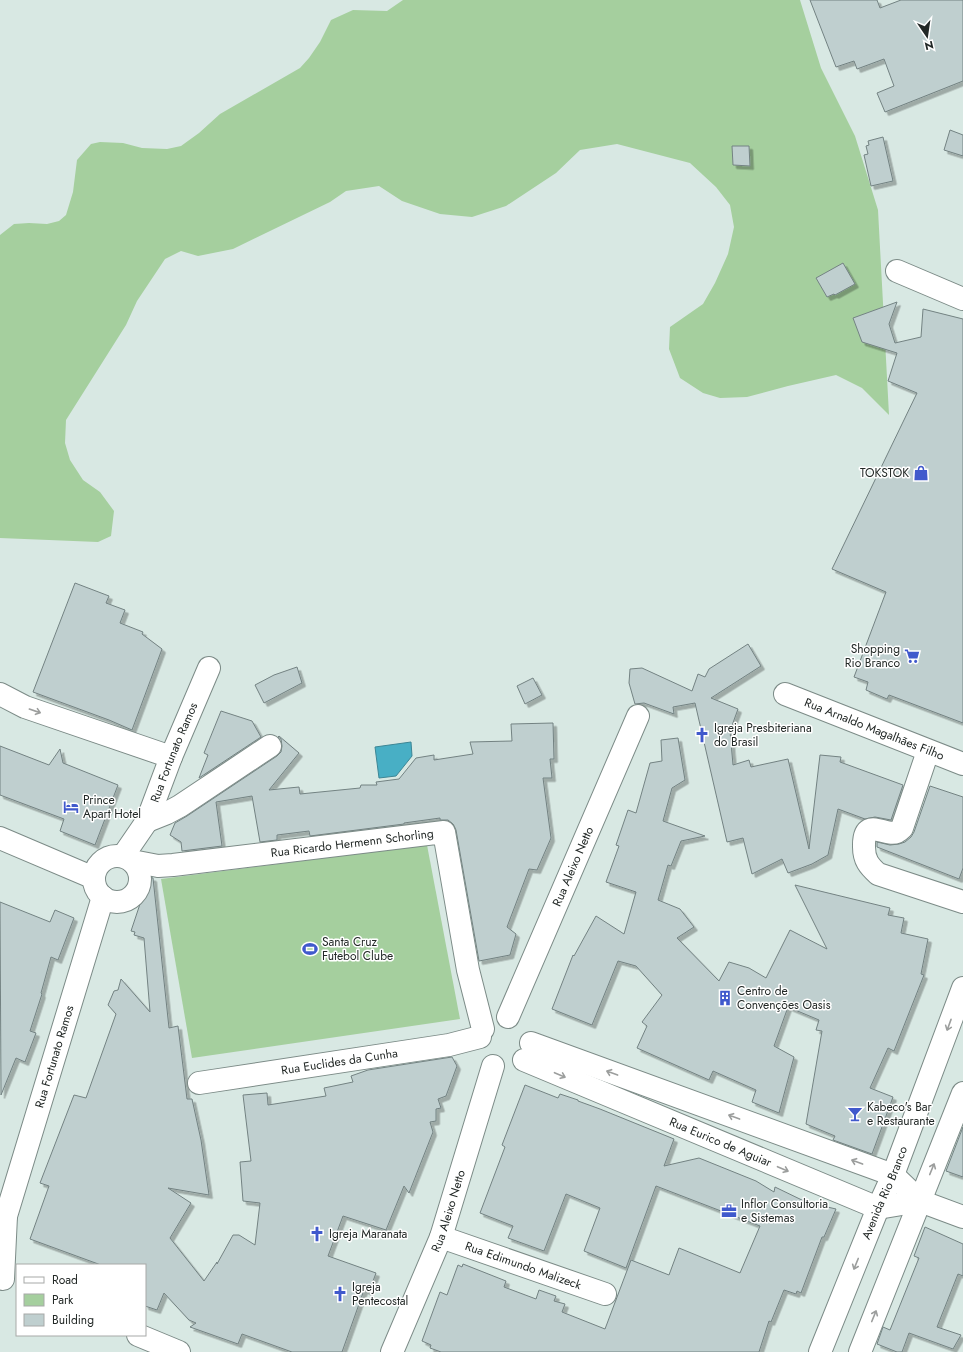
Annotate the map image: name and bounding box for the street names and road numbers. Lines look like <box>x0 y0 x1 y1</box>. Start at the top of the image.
street label: Rua Arnaldo Magalhães Filho <box>802 694 947 765</box>
street label: Rua Fortunato Ramos <box>146 700 202 805</box>
street label: Rua Aleixo Netto <box>548 823 598 909</box>
street label: Rua Ricardo Hermenn Schorling <box>270 824 435 862</box>
street label: Rua Fortunato Ramos <box>30 1003 79 1110</box>
street label: Rua Euclides da Cunha <box>280 1044 399 1079</box>
street label: Rua Eurico de Aguiar <box>667 1113 775 1172</box>
street label: Avenida Rio Branco <box>857 1143 912 1242</box>
street label: Rua Aleixo Netto <box>427 1167 470 1255</box>
street label: Rua Edimundo Malizeck <box>463 1237 584 1294</box>

